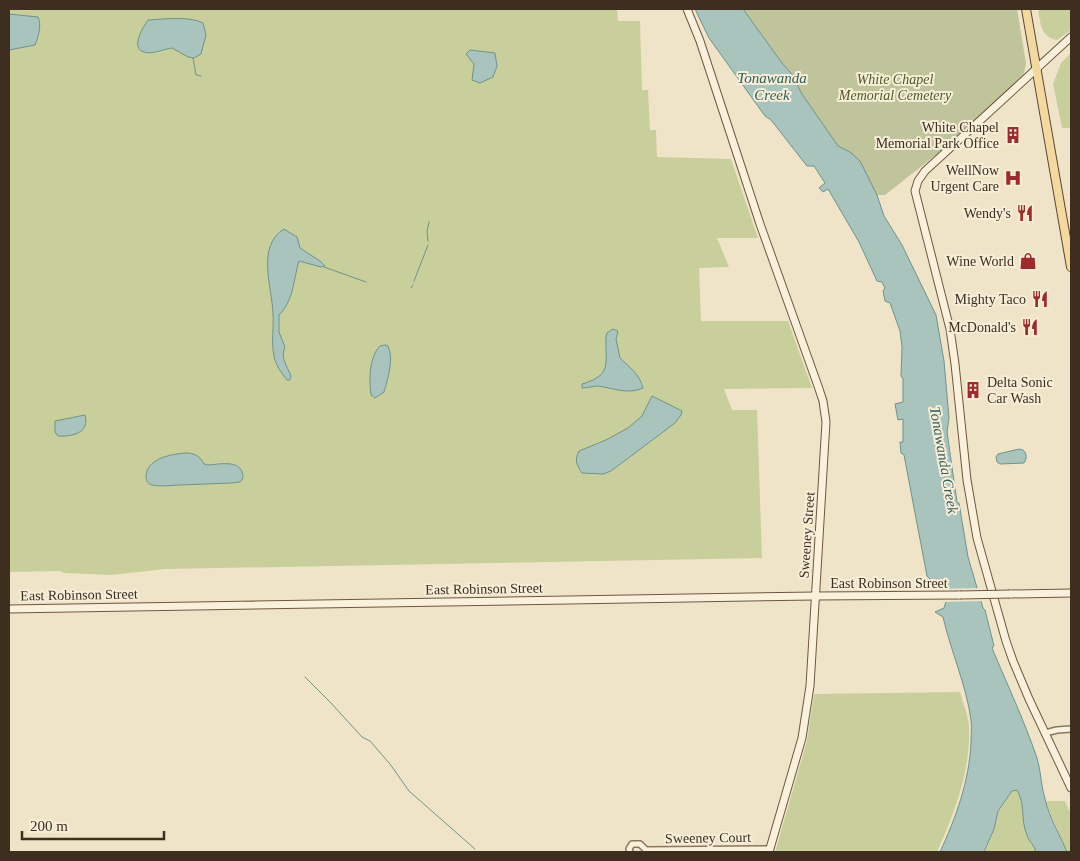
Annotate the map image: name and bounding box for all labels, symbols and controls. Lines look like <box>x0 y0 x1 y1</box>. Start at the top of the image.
water label: Tonawanda Creek <box>737 70 807 103</box>
park label: White Chapel Memorial Cemetery <box>838 72 952 103</box>
place label: White Chapel Memorial Park Office <box>876 120 999 151</box>
building icon: White Chapel Memorial Park Office <box>1003 125 1023 145</box>
place label: WellNow Urgent Care <box>930 163 1000 194</box>
hospital icon: WellNow Urgent Care <box>1003 168 1023 188</box>
restaurant icon: Wendy's <box>1015 203 1035 223</box>
place label: Wendy's <box>964 206 1011 221</box>
shop icon: Wine World <box>1018 251 1038 271</box>
place label: Wine World <box>946 254 1014 269</box>
restaurant icon: Mighty Taco <box>1030 289 1050 309</box>
place label: Mighty Taco <box>955 292 1026 307</box>
restaurant icon: McDonald's <box>1020 317 1040 337</box>
place label: McDonald's <box>948 320 1016 335</box>
place label: Delta Sonic Car Wash <box>987 375 1053 406</box>
building icon: Delta Sonic Car Wash <box>963 380 983 400</box>
water label: Tonawanda Creek <box>927 405 961 515</box>
street label: Sweeney Street <box>796 491 818 579</box>
street label: East Robinson Street <box>830 576 948 591</box>
street label: East Robinson Street <box>425 580 543 598</box>
street label: East Robinson Street <box>20 586 138 604</box>
scale bar <box>22 808 165 840</box>
text: 200 m <box>30 818 68 834</box>
street label: Sweeney Court <box>665 830 751 846</box>

